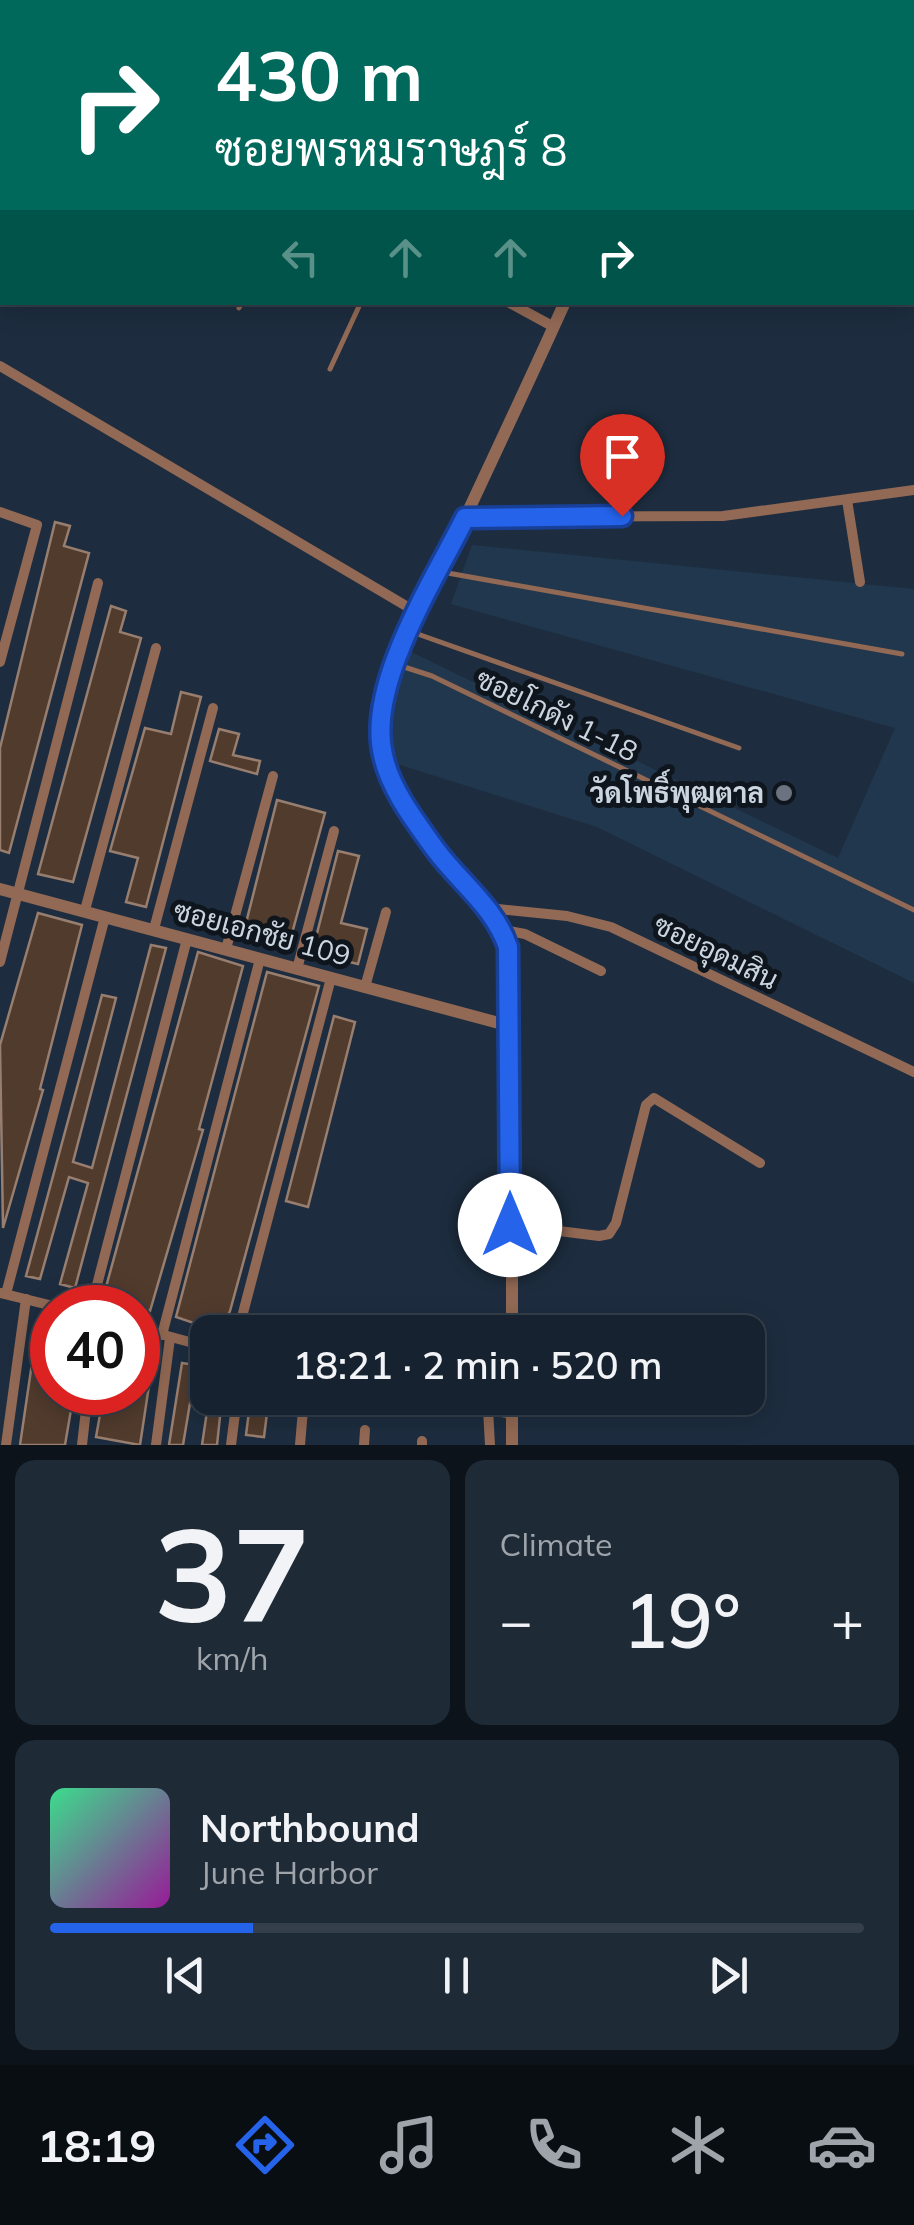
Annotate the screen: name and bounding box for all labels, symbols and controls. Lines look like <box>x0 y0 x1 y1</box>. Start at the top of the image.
text: 430 m <box>215 31 423 119</box>
icon: right <box>50 40 180 170</box>
text: ซอยพรหมราษฎร์ 8 <box>215 121 567 177</box>
icon: left <box>273 230 328 285</box>
icon: ahead <box>378 230 433 285</box>
icon: ahead <box>483 230 538 285</box>
icon: right <box>588 230 643 285</box>
pin <box>580 414 665 517</box>
icon: arrive <box>595 429 650 484</box>
street label: ซอยโกดัง 1-18 <box>471 659 644 769</box>
place label: วัดโพธิ์พุฒตาล <box>589 769 764 813</box>
marker: วัดโพธิ์พุฒตาล <box>773 782 795 804</box>
street label: ซอยเอกชัย 109 <box>170 892 354 973</box>
street label: ซอยอุดมสิน <box>647 906 784 999</box>
position arrow <box>458 1173 562 1277</box>
speed limit sign: 40 <box>30 1285 160 1415</box>
text: 18:21 · 2 min · 520 m <box>292 1341 663 1389</box>
text: 37 <box>154 1491 310 1655</box>
text: Climate <box>500 1524 612 1564</box>
text: 19° <box>623 1573 741 1667</box>
text: − <box>500 1586 533 1655</box>
text: + <box>831 1586 864 1655</box>
text: km/h <box>196 1638 268 1678</box>
text: Northbound <box>200 1804 420 1852</box>
text: June Harbor <box>200 1852 378 1892</box>
icon: previous <box>158 1948 213 2003</box>
icon: pause <box>429 1948 484 2003</box>
icon: next <box>701 1948 756 2003</box>
icon: directions <box>230 2110 300 2180</box>
icon: music <box>374 2110 444 2180</box>
icon: phone <box>519 2110 589 2180</box>
icon: climate <box>663 2110 733 2180</box>
icon: car <box>807 2110 877 2180</box>
text: 18:19 <box>37 2117 156 2173</box>

